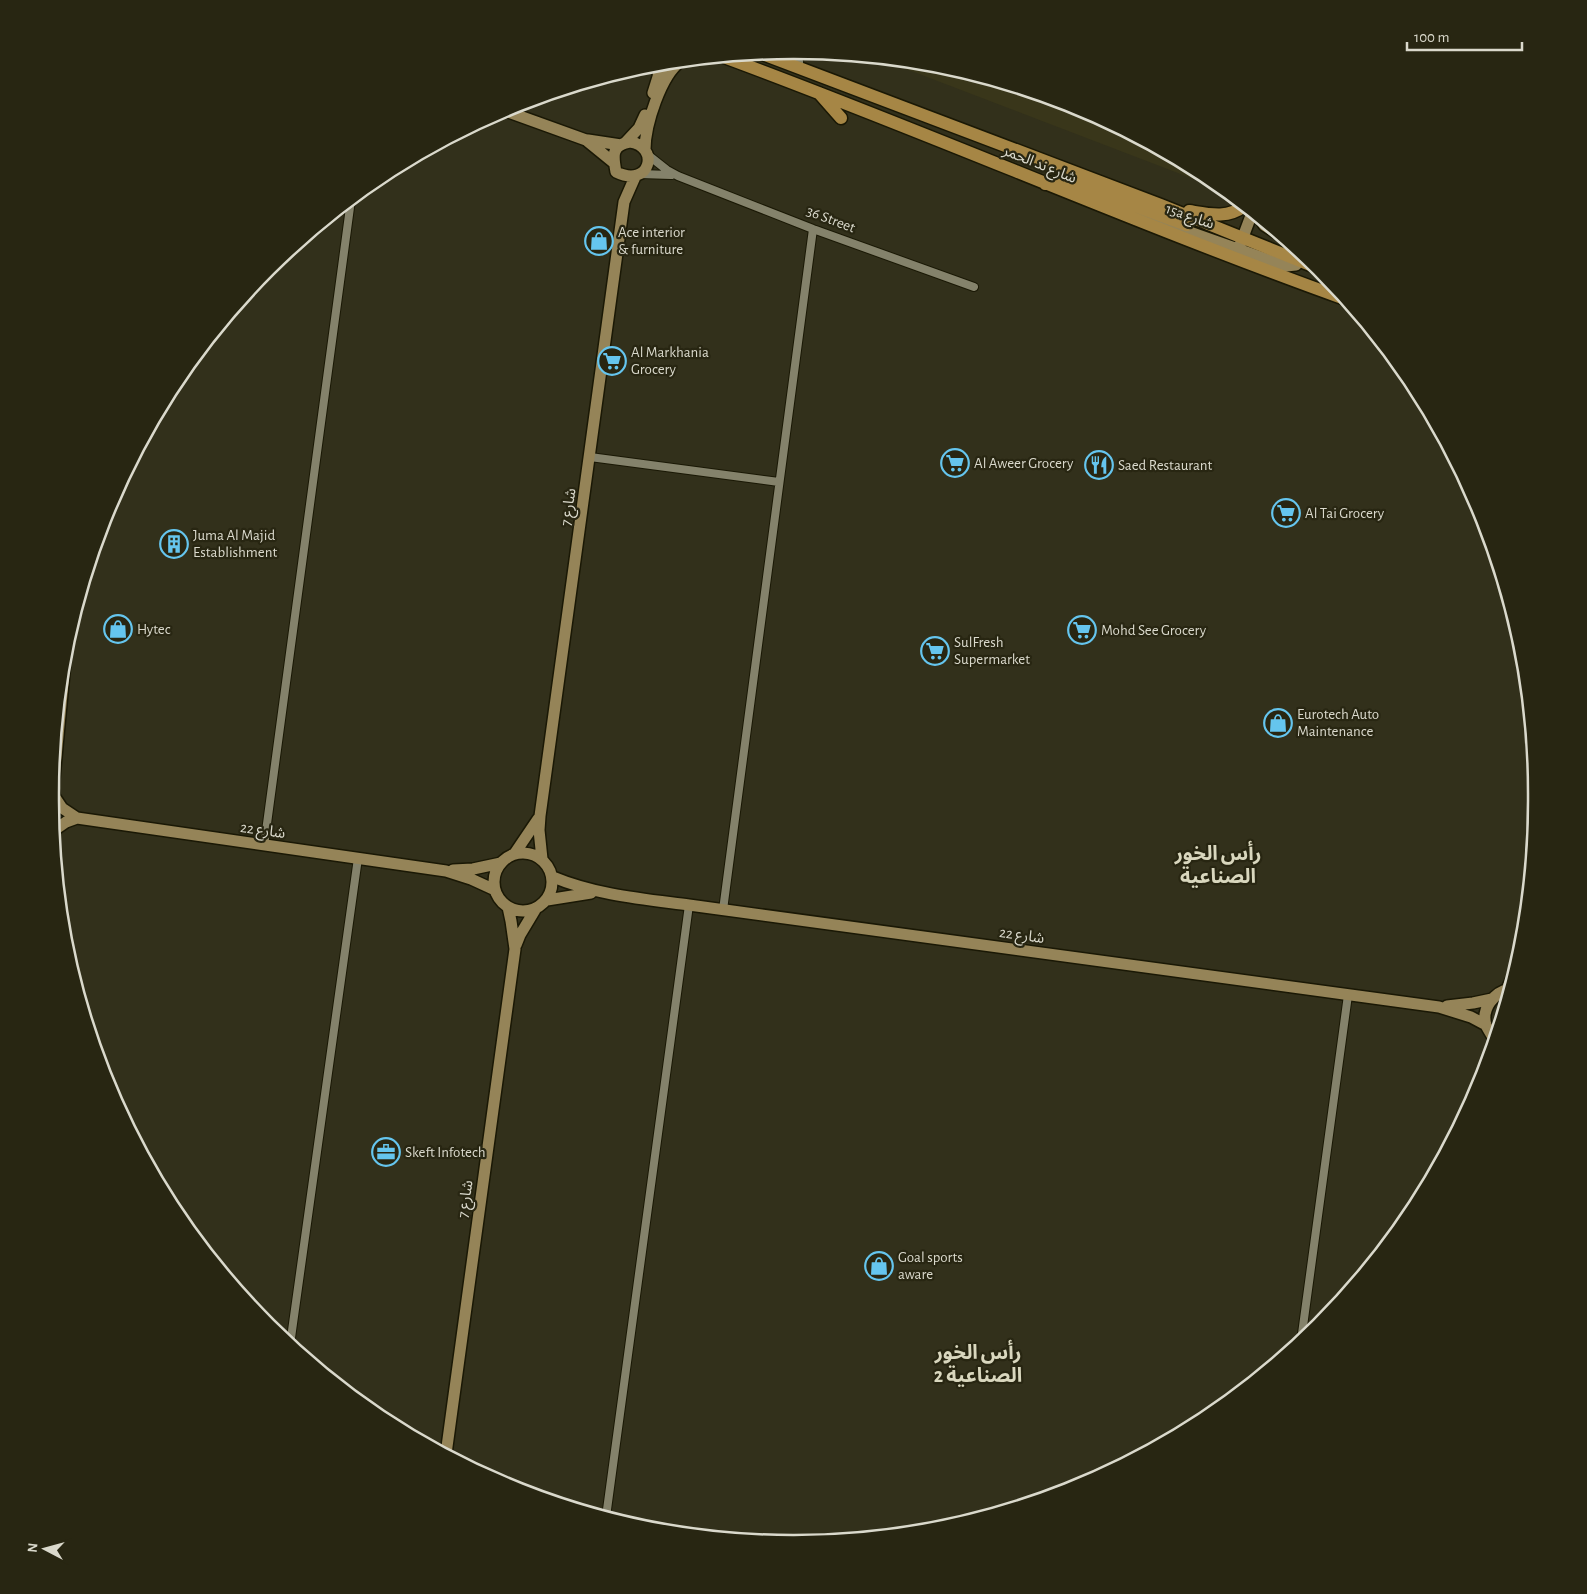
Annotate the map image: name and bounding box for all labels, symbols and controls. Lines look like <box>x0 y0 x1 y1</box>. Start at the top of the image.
scale bar <box>1407 20 1522 52</box>
text: 100 m <box>1414 30 1449 45</box>
street label: شارع ند الحمر <box>998 143 1079 190</box>
street label: 15a شارع <box>1162 201 1216 236</box>
street label: 36 Street <box>804 203 858 236</box>
place label: Ace interior & furniture <box>618 225 685 257</box>
shop icon: Ace interior & furniture <box>584 226 614 256</box>
place label: Al Markhania Grocery <box>631 345 709 377</box>
supermarket icon: Al Markhania Grocery <box>597 346 627 376</box>
supermarket icon: Al Aweer Grocery <box>940 448 970 478</box>
restaurant icon: Saed Restaurant <box>1084 450 1114 480</box>
place label: Al Aweer Grocery <box>974 456 1074 471</box>
place label: Saed Restaurant <box>1118 458 1213 473</box>
street label: شارع 7 <box>558 487 583 527</box>
supermarket icon: Al Tai Grocery <box>1271 498 1301 528</box>
place label: Al Tai Grocery <box>1305 506 1385 521</box>
place label: Juma Al Majid Establishment <box>193 528 277 560</box>
building icon: Juma Al Majid Establishment <box>159 529 189 559</box>
shop icon: Hytec <box>103 614 133 644</box>
supermarket icon: Mohd See Grocery <box>1067 615 1097 645</box>
place label: Hytec <box>137 622 171 637</box>
place label: Mohd See Grocery <box>1101 623 1207 638</box>
place label: SulFresh Supermarket <box>954 635 1030 667</box>
supermarket icon: SulFresh Supermarket <box>920 636 950 666</box>
place label: Eurotech Auto Maintenance <box>1297 707 1379 739</box>
shop icon: Eurotech Auto Maintenance <box>1263 708 1293 738</box>
street label: شارع 22 <box>239 820 287 845</box>
district label: رأس الخور الصناعية <box>1174 840 1261 888</box>
street label: شارع 22 <box>998 925 1046 950</box>
office icon: Skeft Infotech <box>371 1137 401 1167</box>
place label: Skeft Infotech <box>405 1145 486 1160</box>
street label: شارع 7 <box>455 1179 480 1219</box>
place label: Goal sports aware <box>898 1250 963 1282</box>
shop icon: Goal sports aware <box>864 1251 894 1281</box>
district label: رأس الخور الصناعية 2 <box>934 1339 1022 1387</box>
north arrow <box>20 1524 70 1574</box>
text: N <box>26 1542 41 1553</box>

